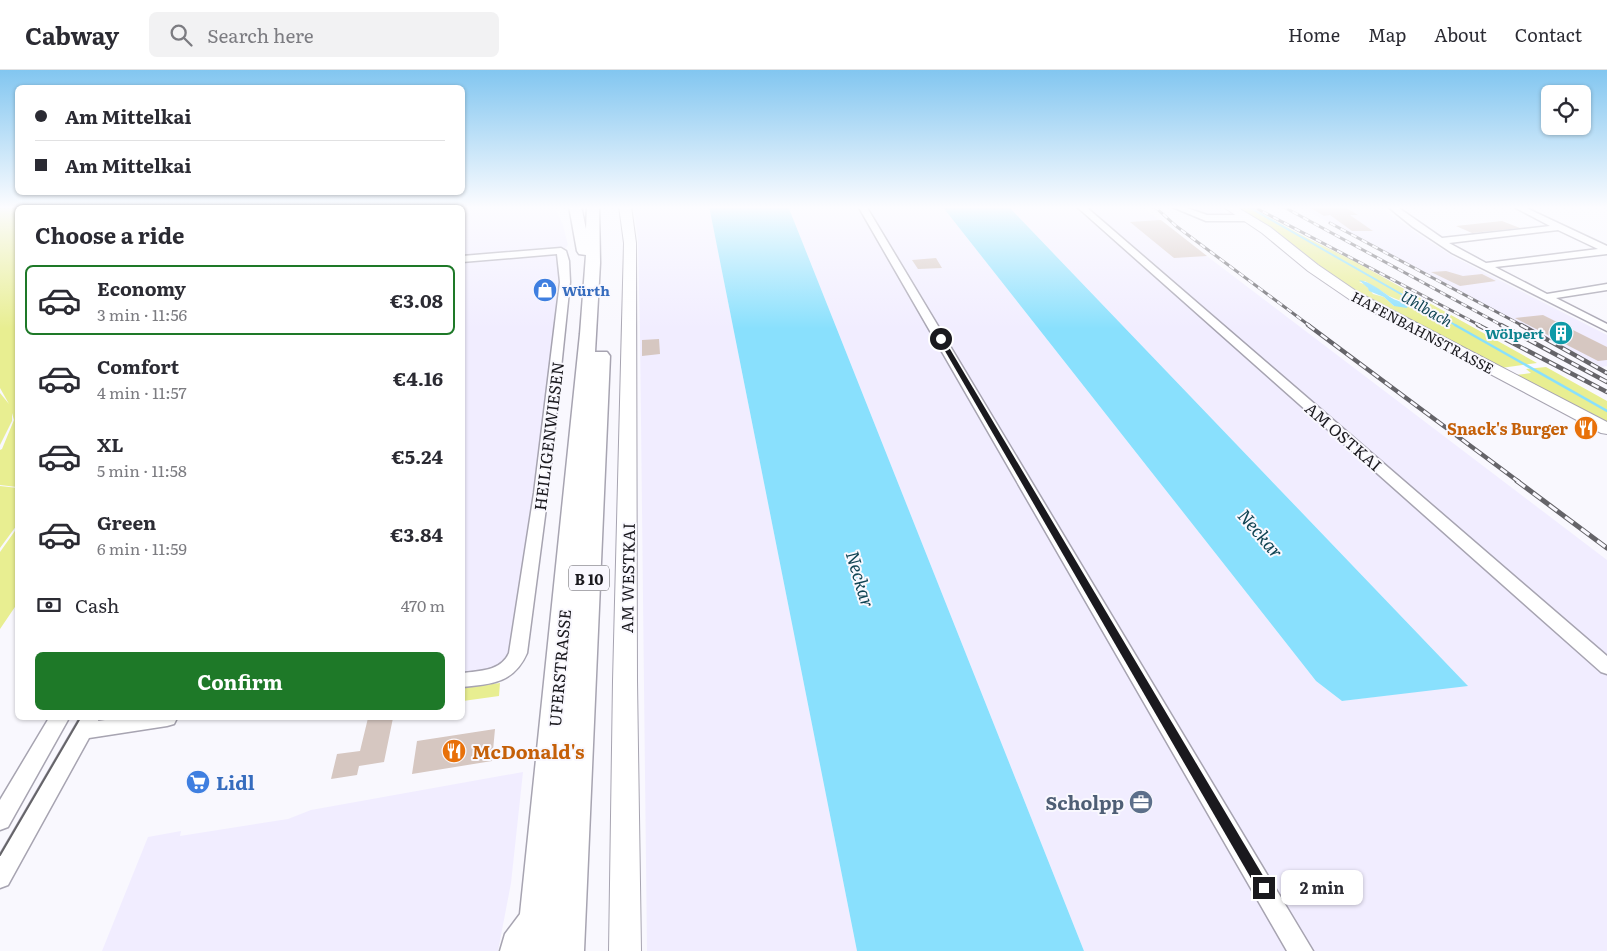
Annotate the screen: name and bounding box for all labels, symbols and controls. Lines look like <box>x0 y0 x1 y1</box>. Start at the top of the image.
search box <box>149 12 499 57</box>
text: Cabway <box>25 17 119 52</box>
icon: search <box>167 21 195 49</box>
text: Search here <box>207 21 314 49</box>
text: Home <box>1288 21 1340 48</box>
text: Map <box>1368 21 1406 48</box>
text: About <box>1434 21 1487 48</box>
text: Contact <box>1515 21 1582 48</box>
map controls <box>1541 85 1591 135</box>
button: locate <box>1541 85 1591 135</box>
text: Am Mittelkai <box>65 102 191 130</box>
text: Am Mittelkai <box>65 151 191 179</box>
text: Choose a ride <box>35 218 184 251</box>
text: Economy <box>97 274 186 302</box>
shop icon: Würth <box>532 277 558 303</box>
icon: car <box>37 278 82 323</box>
place label: Würth <box>562 280 610 300</box>
water label: Uhlbach <box>1397 284 1457 332</box>
text: €3.08 <box>390 286 443 314</box>
street label: HAFENBAHNSTRASSE <box>1348 286 1498 378</box>
text: 3 min · 11:56 <box>97 302 187 326</box>
building icon: Wölpert <box>1548 320 1574 346</box>
place label: Wölpert <box>1485 323 1545 343</box>
route start <box>930 328 952 350</box>
text: Comfort <box>97 352 179 380</box>
icon: car <box>37 356 82 401</box>
street label: HEILIGENWIESEN <box>527 360 569 512</box>
text: €4.16 <box>393 364 443 392</box>
text: 4 min · 11:57 <box>97 380 187 404</box>
street label: AM OSTKAI <box>1300 396 1388 476</box>
restaurant icon: Snack's Burger <box>1573 415 1599 441</box>
place label: Snack's Burger <box>1447 416 1568 440</box>
text: XL <box>97 430 124 458</box>
icon: car <box>37 434 82 479</box>
text: €5.24 <box>392 442 443 470</box>
text: 5 min · 11:58 <box>97 458 187 482</box>
water label: Neckar <box>1232 502 1290 564</box>
text: Green <box>97 508 156 536</box>
icon: car <box>37 512 82 557</box>
text: €3.84 <box>390 520 443 548</box>
street label: AM WESTKAI <box>614 523 640 633</box>
text: 6 min · 11:59 <box>97 536 187 560</box>
water label: Neckar <box>840 547 882 611</box>
road number: B 10 <box>569 566 609 590</box>
icon: cash <box>35 591 63 619</box>
text: Cash <box>75 591 119 619</box>
text: 470 m <box>401 593 445 617</box>
street label: UFERSTRASSE <box>542 608 576 728</box>
button: Confirm <box>35 652 445 710</box>
place label: McDonald's <box>472 737 584 765</box>
restaurant icon: McDonald's <box>441 738 467 764</box>
place label: Lidl <box>216 768 255 796</box>
supermarket icon: Lidl <box>185 769 211 795</box>
place label: Scholpp <box>1046 788 1124 816</box>
office icon: Scholpp <box>1128 789 1154 815</box>
callout: 2 min <box>1282 870 1364 906</box>
text: 2 min <box>1300 875 1344 899</box>
route end <box>1253 877 1275 899</box>

